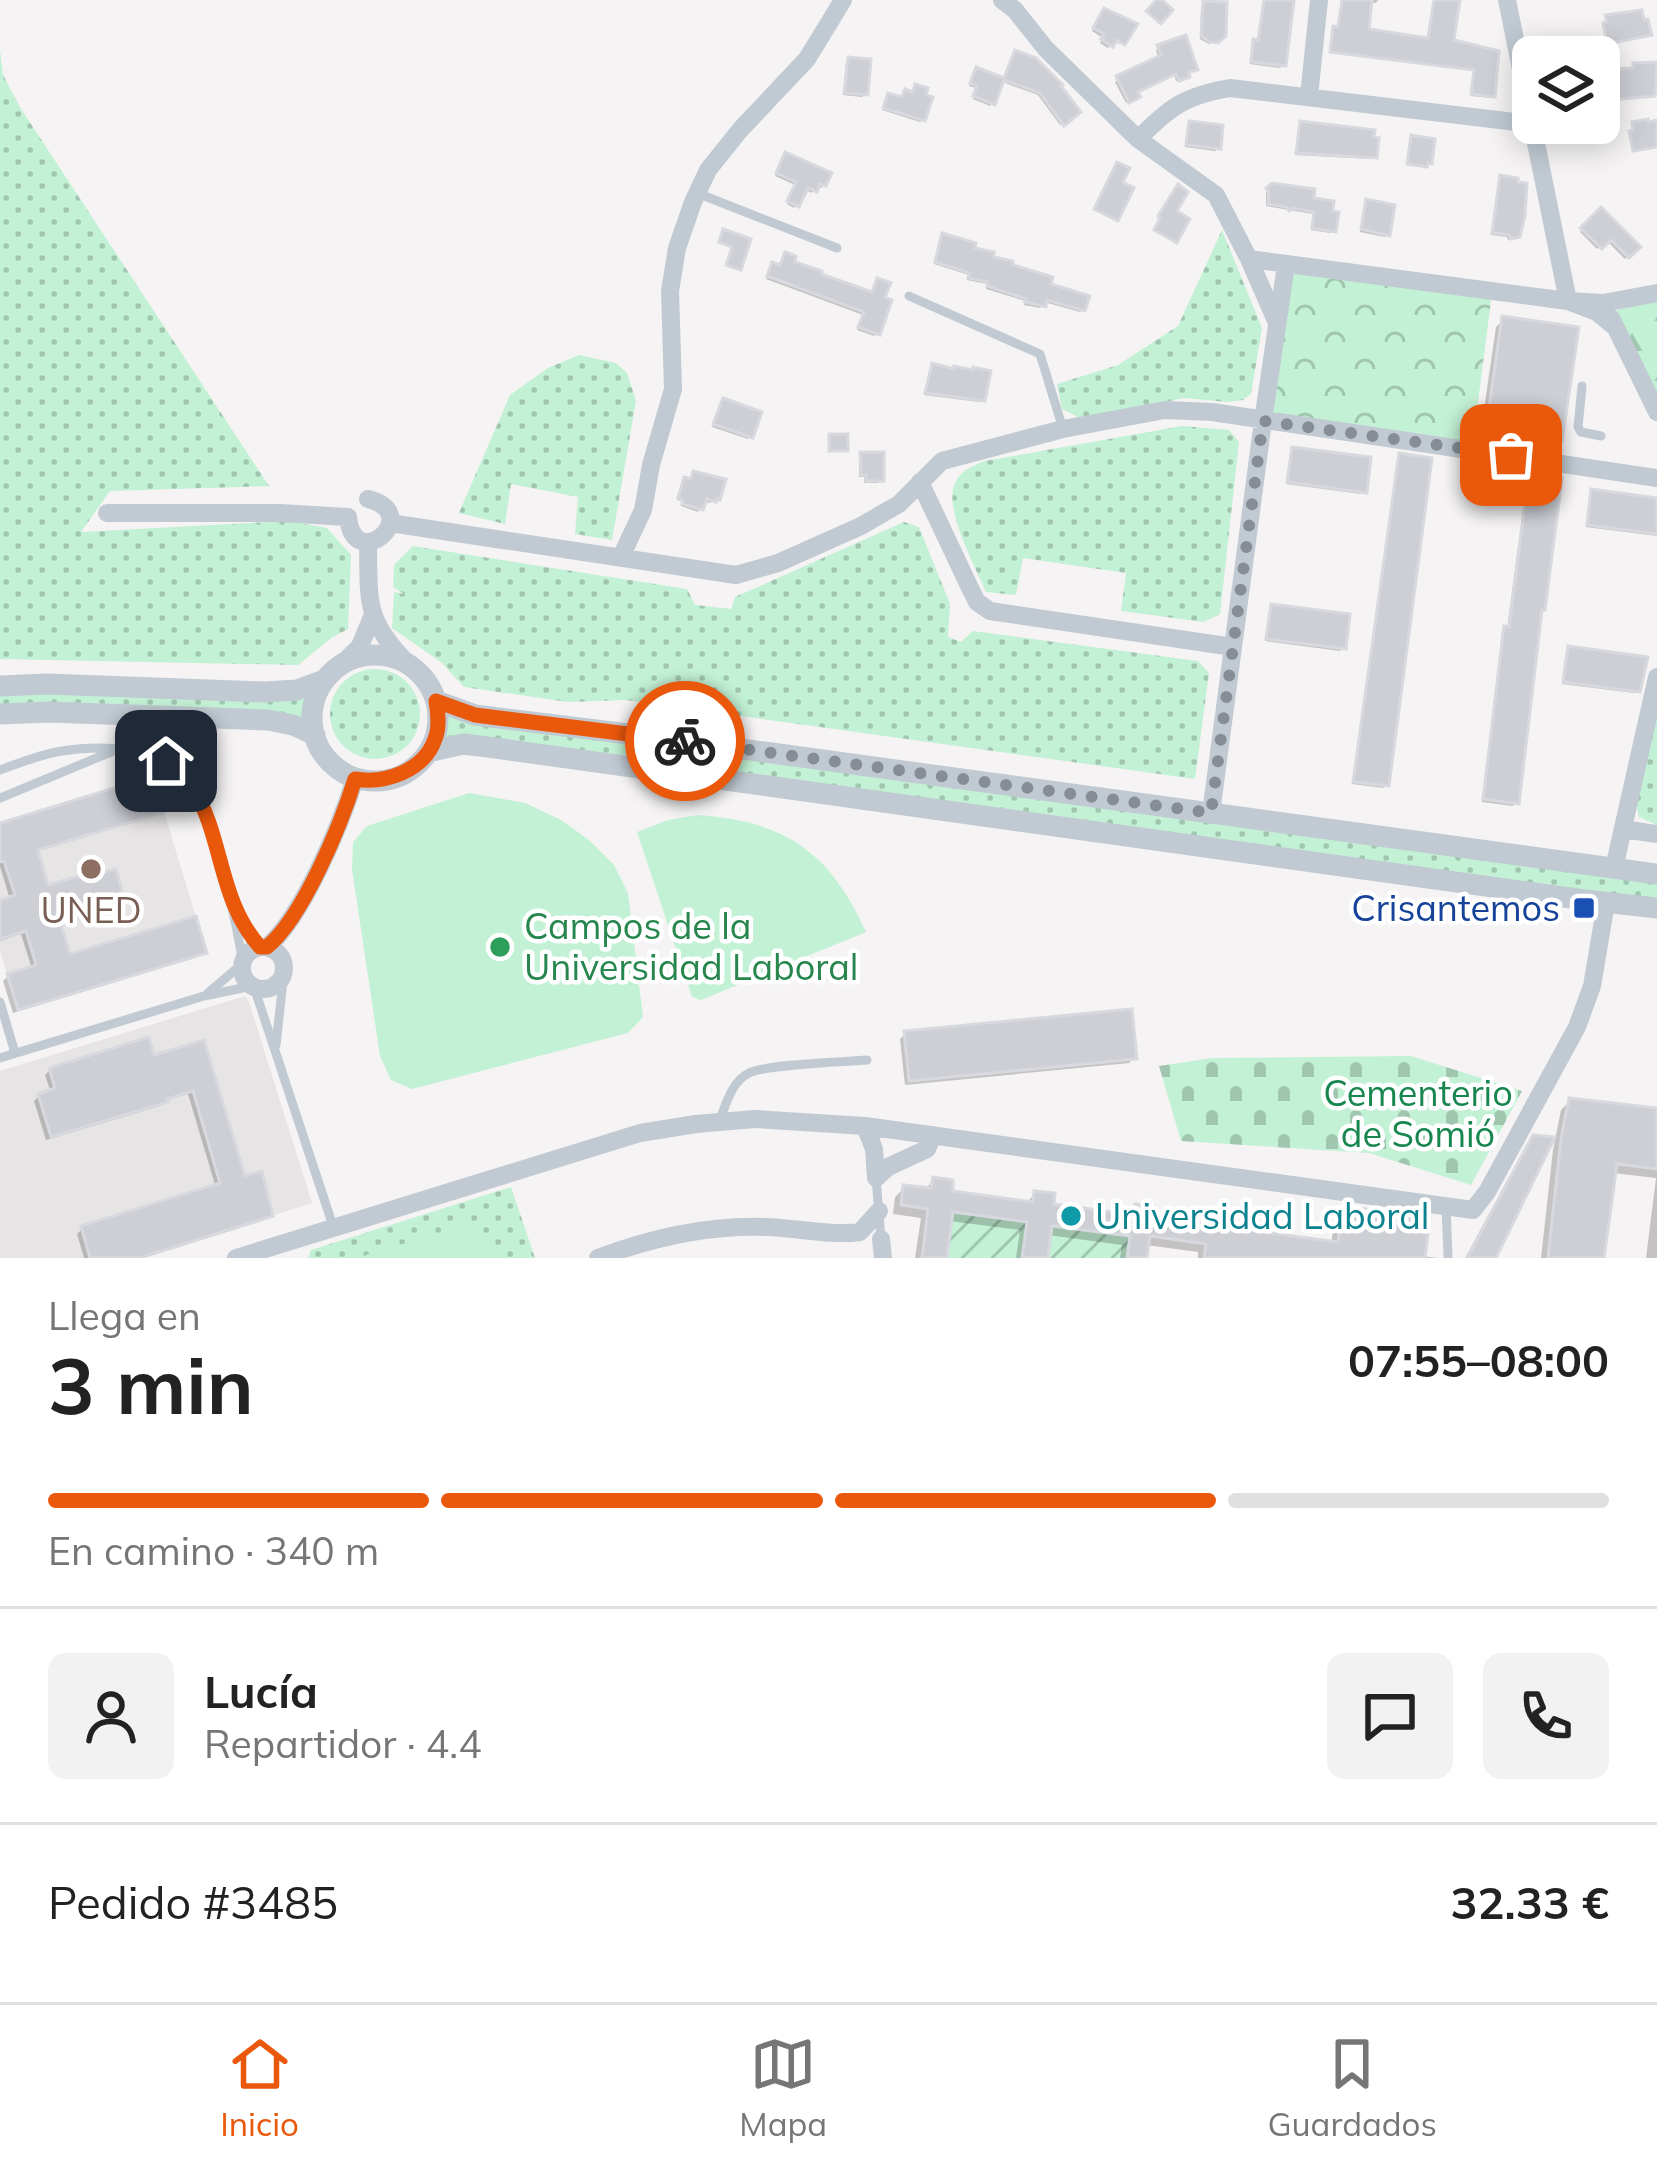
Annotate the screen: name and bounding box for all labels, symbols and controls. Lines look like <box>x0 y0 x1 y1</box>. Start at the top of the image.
map controls <box>1512 36 1620 144</box>
button: layers <box>1512 36 1620 144</box>
pin <box>1460 404 1562 506</box>
icon: bag <box>1478 422 1544 488</box>
courier <box>625 681 745 801</box>
icon: bike <box>652 708 718 774</box>
pin <box>115 710 217 812</box>
icon: home <box>133 728 199 794</box>
marker: UNED <box>78 856 104 882</box>
place label: Crisantemos <box>1351 885 1560 930</box>
place label: UNED <box>40 887 142 932</box>
marker: Crisantemos <box>1571 895 1597 921</box>
place label: Campos de la Universidad Laboral <box>524 903 858 989</box>
marker: Campos de la Universidad Laboral <box>487 934 513 960</box>
park label: Cementerio de Somió <box>1323 1070 1513 1156</box>
place label: Universidad Laboral <box>1095 1193 1429 1238</box>
marker: Universidad Laboral <box>1058 1203 1084 1229</box>
text: Llega en <box>48 1291 201 1340</box>
text: 07:55–08:00 <box>1348 1332 1609 1388</box>
text: 3 min <box>48 1336 254 1434</box>
text: En camino · 340 m <box>48 1526 379 1575</box>
button: person <box>48 1653 174 1779</box>
button: chat <box>1327 1653 1453 1779</box>
button: phone <box>1483 1653 1609 1779</box>
text: Lucía <box>204 1663 318 1719</box>
text: Repartidor · 4.4 <box>204 1719 482 1768</box>
text: Pedido #3485 <box>48 1874 338 1930</box>
text: 32.33 € <box>1451 1874 1609 1930</box>
tab: Inicio <box>220 2031 299 2144</box>
tab: Mapa <box>739 2031 827 2144</box>
tab: Guardados <box>1267 2031 1437 2144</box>

